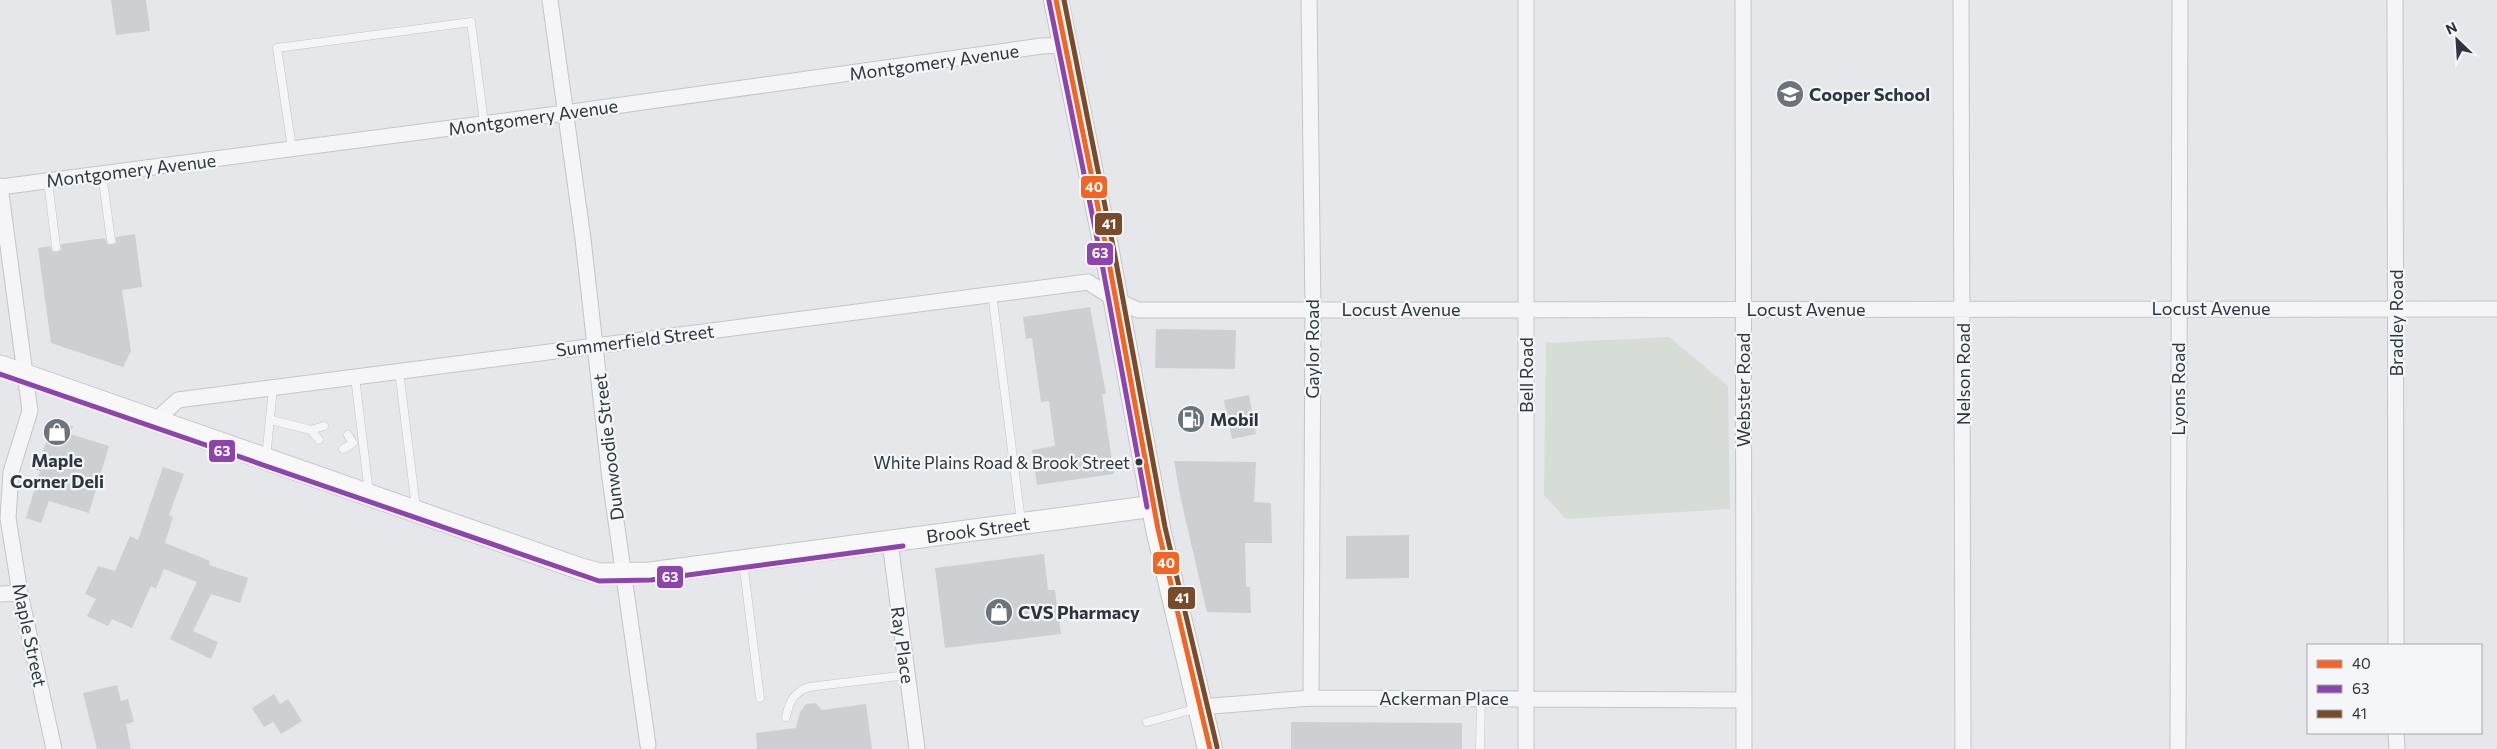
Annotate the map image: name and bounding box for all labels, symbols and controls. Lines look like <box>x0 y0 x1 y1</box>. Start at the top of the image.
north arrow <box>2432 15 2482 65</box>
text: N <box>2443 18 2460 38</box>
street label: Montgomery Avenue <box>848 39 1020 85</box>
school or university icon: Cooper School <box>1775 79 1805 109</box>
place label: Cooper School <box>1809 83 1930 105</box>
street label: Montgomery Avenue <box>447 94 619 140</box>
street label: Montgomery Avenue <box>45 149 217 191</box>
line badge: 40 <box>1080 175 1108 199</box>
text: 40 <box>1085 178 1103 195</box>
line badge: 41 <box>1094 212 1123 236</box>
text: 41 <box>1102 215 1116 232</box>
line badge: 63 <box>1086 242 1114 266</box>
text: 63 <box>1092 244 1108 261</box>
street label: Bradley Road <box>2385 269 2407 377</box>
street label: Locust Avenue <box>2152 297 2271 319</box>
street label: Locust Avenue <box>1342 298 1461 320</box>
street label: Locust Avenue <box>1747 298 1866 320</box>
street label: Gaylor Road <box>1301 299 1323 399</box>
street label: Summerfield Street <box>555 319 715 361</box>
street label: Nelson Road <box>1952 323 1974 425</box>
street label: Webster Road <box>1732 333 1754 447</box>
street label: Bell Road <box>1515 337 1537 413</box>
street label: Lyons Road <box>2167 342 2189 436</box>
street label: Dunwoodie Street <box>588 372 628 522</box>
fuel station icon: Mobil <box>1176 404 1206 434</box>
place label: Mobil <box>1210 408 1259 430</box>
shop icon: Maple Corner Deli <box>42 417 72 447</box>
line badge: 63 <box>208 439 236 463</box>
text: 63 <box>214 442 230 459</box>
place label: Maple Corner Deli <box>10 449 104 492</box>
place label: White Plains Road & Brook Street <box>874 452 1130 473</box>
marker: White Plains Road & Brook Street <box>1134 457 1144 467</box>
street label: Brook Street <box>925 512 1031 547</box>
line badge: 40 <box>1152 551 1180 575</box>
text: 40 <box>1157 554 1175 571</box>
line badge: 63 <box>656 565 684 589</box>
text: 63 <box>662 568 678 585</box>
street label: Maple Street <box>8 581 52 689</box>
line badge: 41 <box>1167 586 1196 610</box>
text: 41 <box>1175 589 1189 606</box>
shop icon: CVS Pharmacy <box>984 597 1014 627</box>
place label: CVS Pharmacy <box>1018 601 1140 623</box>
street label: Ray Place <box>887 605 919 685</box>
legend <box>2307 644 2482 734</box>
text: 40 <box>2352 654 2371 672</box>
text: 63 <box>2352 679 2370 697</box>
street label: Ackerman Place <box>1379 687 1509 709</box>
text: 41 <box>2352 704 2367 722</box>

